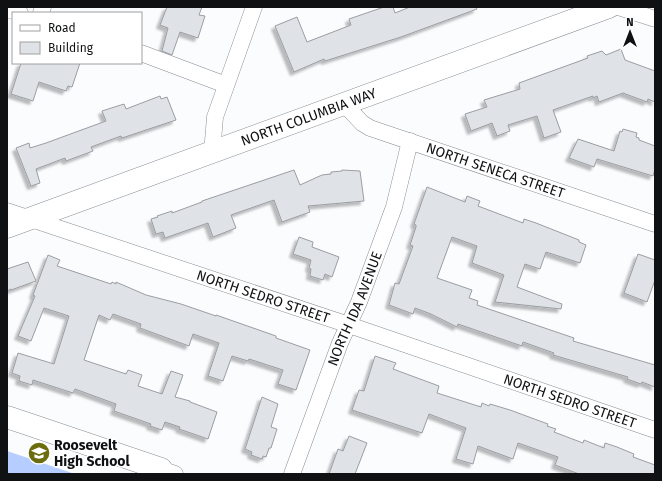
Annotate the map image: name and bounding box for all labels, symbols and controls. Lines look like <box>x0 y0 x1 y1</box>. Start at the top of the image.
legend <box>12 12 142 64</box>
north arrow <box>610 12 650 52</box>
text: N <box>626 16 634 29</box>
text: Road <box>48 21 76 35</box>
text: Building <box>48 41 94 55</box>
street label: NORTH COLUMBIA WAY <box>239 85 379 150</box>
street label: NORTH SENECA STREET <box>424 140 567 202</box>
street label: NORTH IDA AVENUE <box>324 249 386 368</box>
street label: NORTH SEDRO STREET <box>194 267 332 327</box>
street label: NORTH SEDRO STREET <box>501 371 639 432</box>
place label: Roosevelt High School <box>54 437 131 470</box>
school or university icon: Roosevelt High School <box>26 440 52 466</box>

